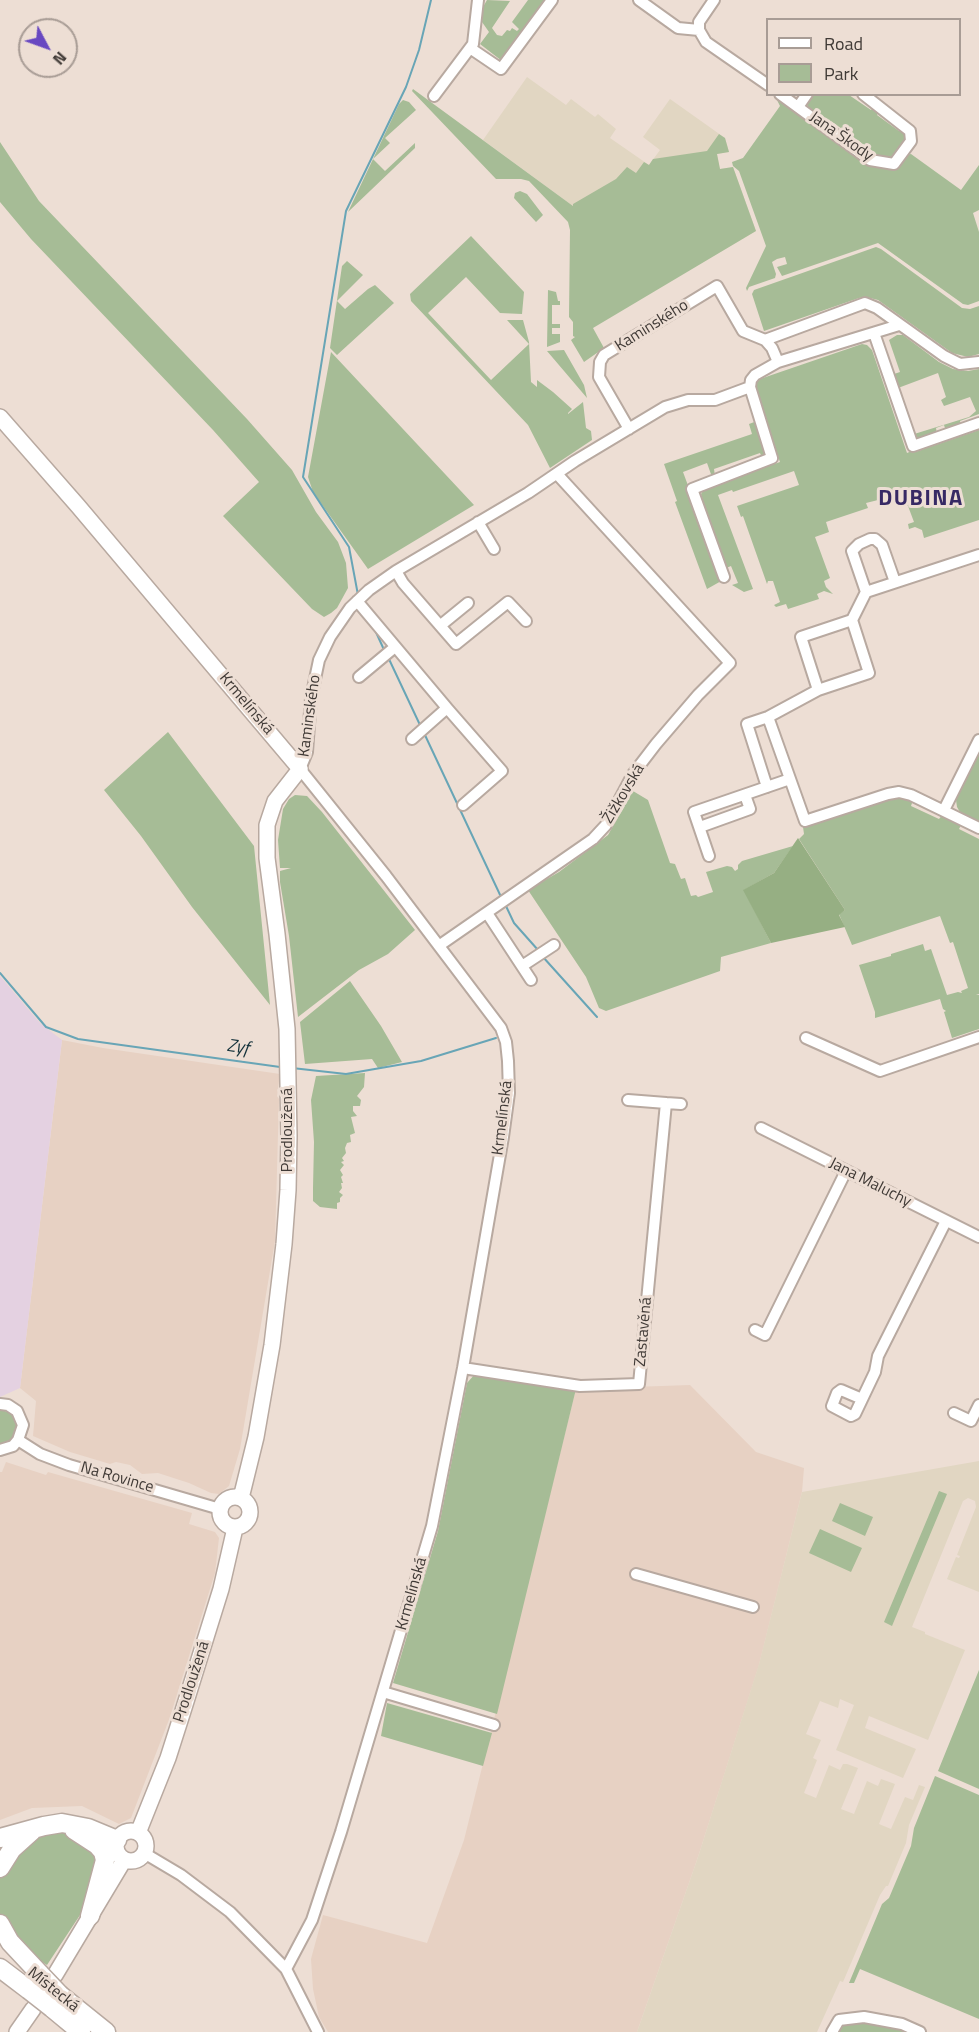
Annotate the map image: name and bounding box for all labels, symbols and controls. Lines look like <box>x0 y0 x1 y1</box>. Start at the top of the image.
north arrow <box>18 18 78 78</box>
legend <box>766 18 961 96</box>
text: Road <box>824 30 863 57</box>
text: N <box>47 46 73 71</box>
text: Park <box>824 60 858 87</box>
street label: Jana Škody <box>805 108 877 166</box>
street label: Kaminského <box>612 296 692 356</box>
district label: DUBINA <box>878 487 964 513</box>
street label: Krmelínská <box>215 669 277 739</box>
street label: Kaminského <box>295 674 325 758</box>
street label: Žižkovská <box>599 761 649 827</box>
water label: Zyf <box>225 1036 251 1060</box>
street label: Krmelínská <box>489 1080 517 1156</box>
street label: Prodloužená <box>278 1088 298 1172</box>
street label: Jana Maluchy <box>826 1154 914 1212</box>
street label: Zastavěná <box>631 1296 657 1368</box>
street label: Na Rovince <box>78 1458 156 1498</box>
street label: Krmelínská <box>392 1555 432 1633</box>
street label: Prodloužená <box>170 1639 214 1725</box>
street label: Místecká <box>23 1963 83 2017</box>

